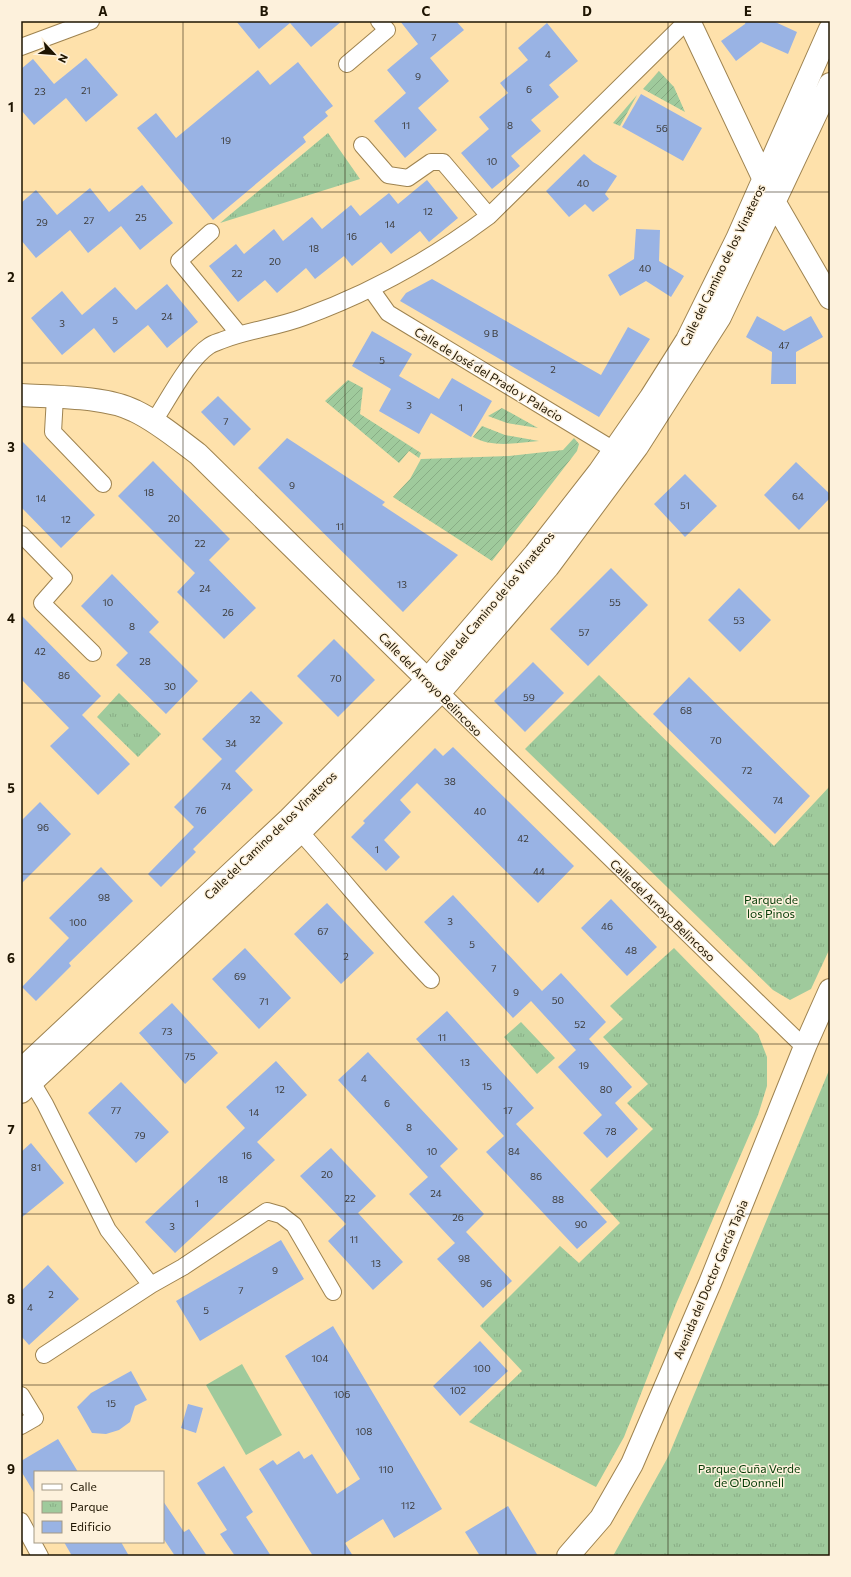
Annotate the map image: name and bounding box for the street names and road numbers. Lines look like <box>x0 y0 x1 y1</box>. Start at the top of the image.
street label: Calle del Camino de los Vinateros <box>677 182 767 348</box>
street label: Calle de José del Prado y Palacio <box>412 324 566 425</box>
street label: Calle del Camino de los Vinateros <box>431 528 557 674</box>
street label: Calle del Arroyo Belincoso <box>376 629 486 739</box>
street label: Calle del Camino de los Vinateros <box>201 768 339 902</box>
street label: Calle del Arroyo Belincoso <box>608 856 718 964</box>
street label: Avenida del Doctor García Tapia <box>670 1197 750 1361</box>

